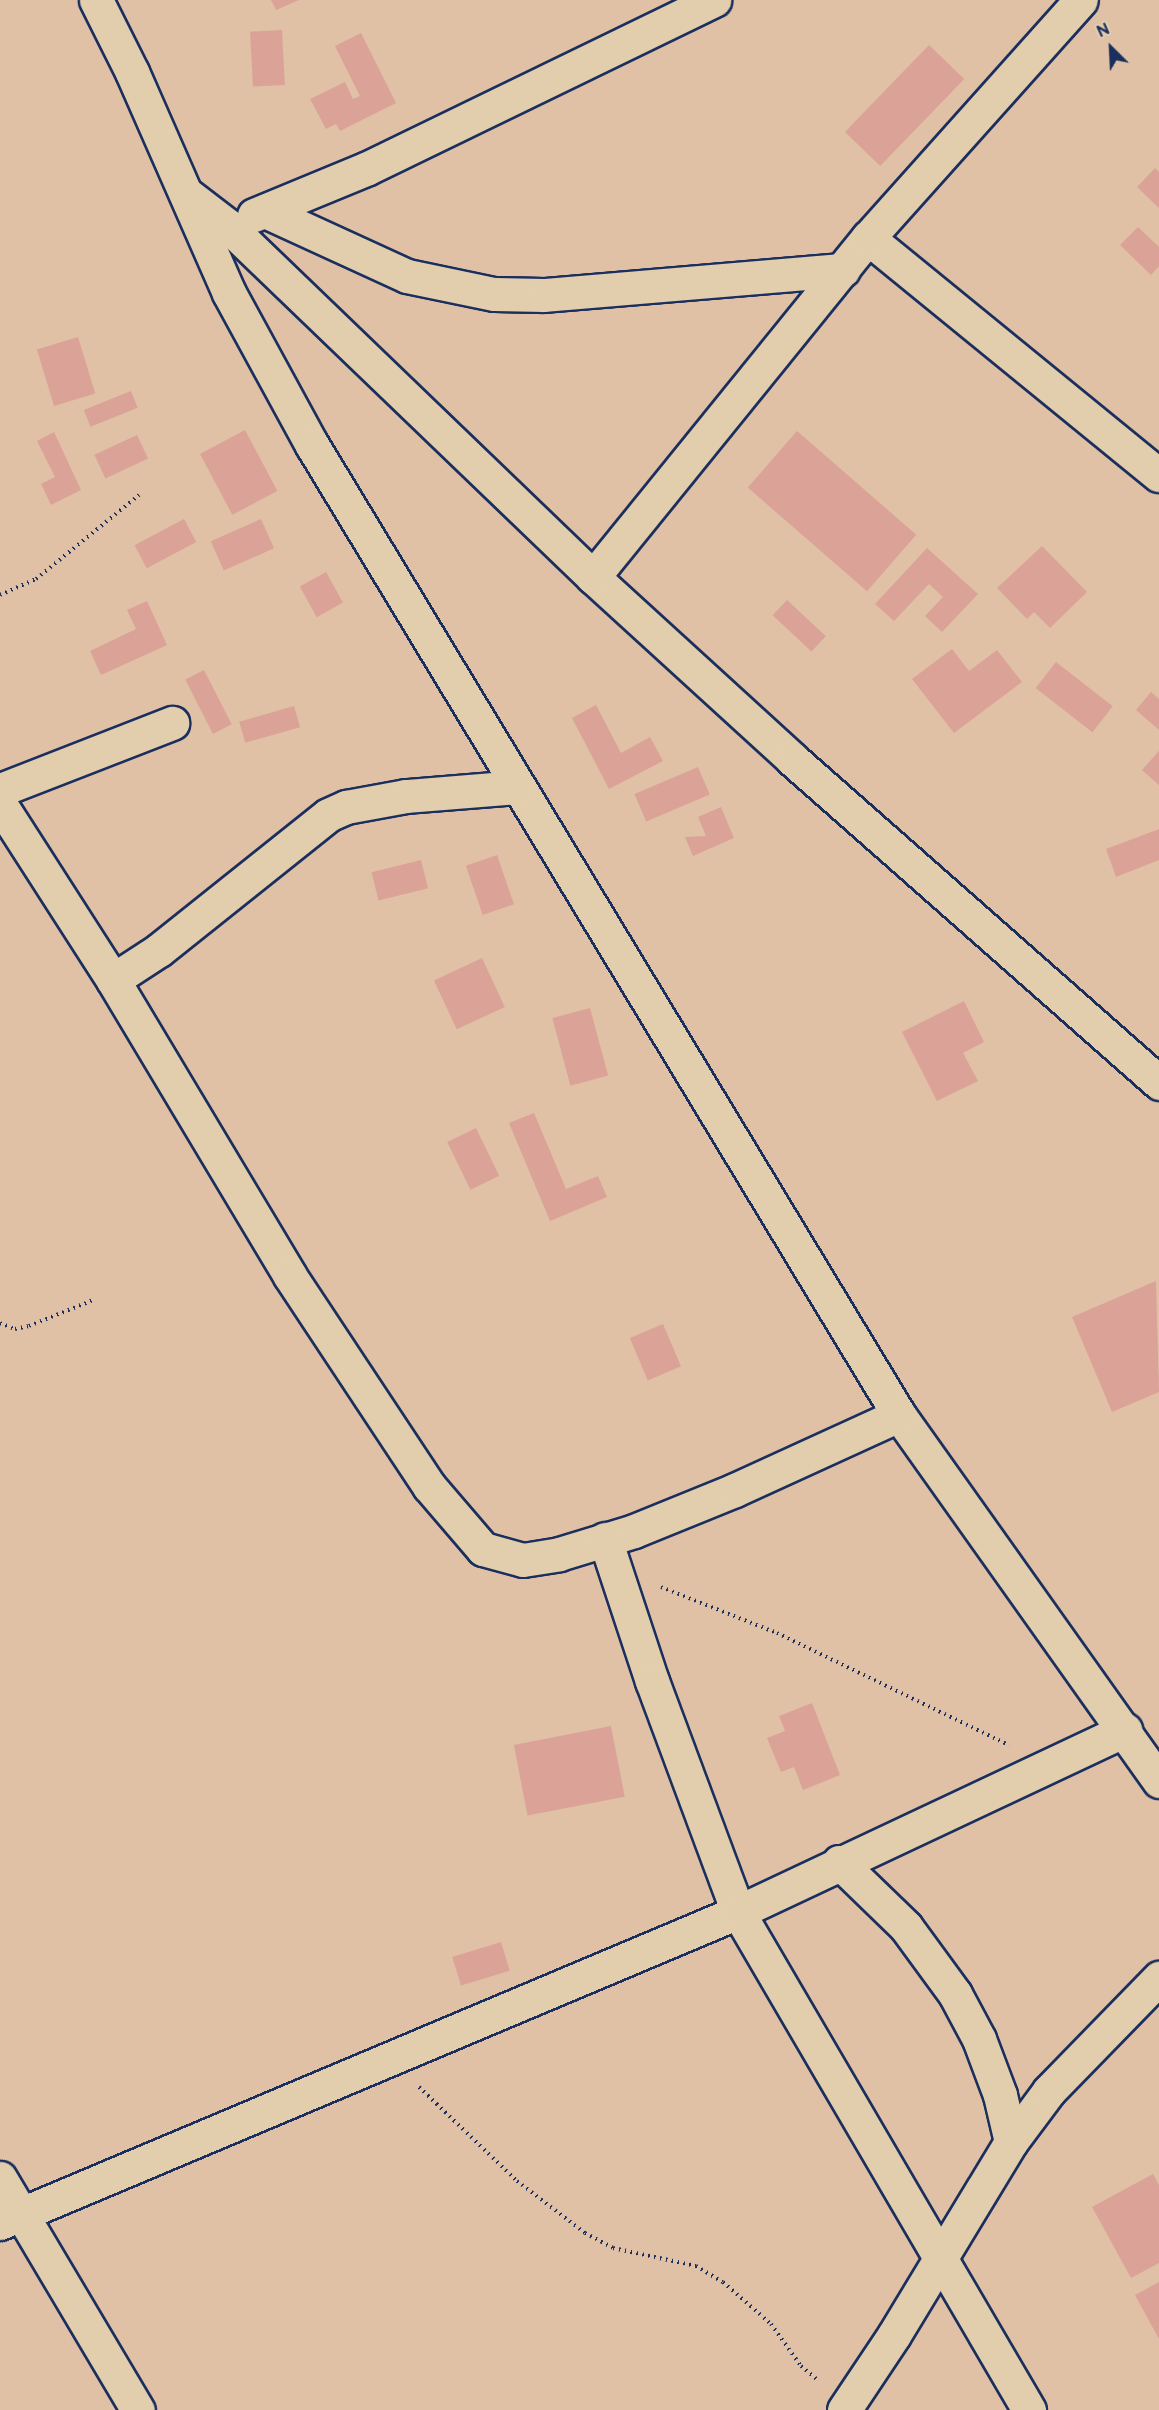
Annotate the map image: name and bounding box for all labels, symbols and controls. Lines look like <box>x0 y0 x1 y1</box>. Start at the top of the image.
north arrow <box>1081 18 1141 78</box>
text: N <box>1094 20 1113 42</box>

